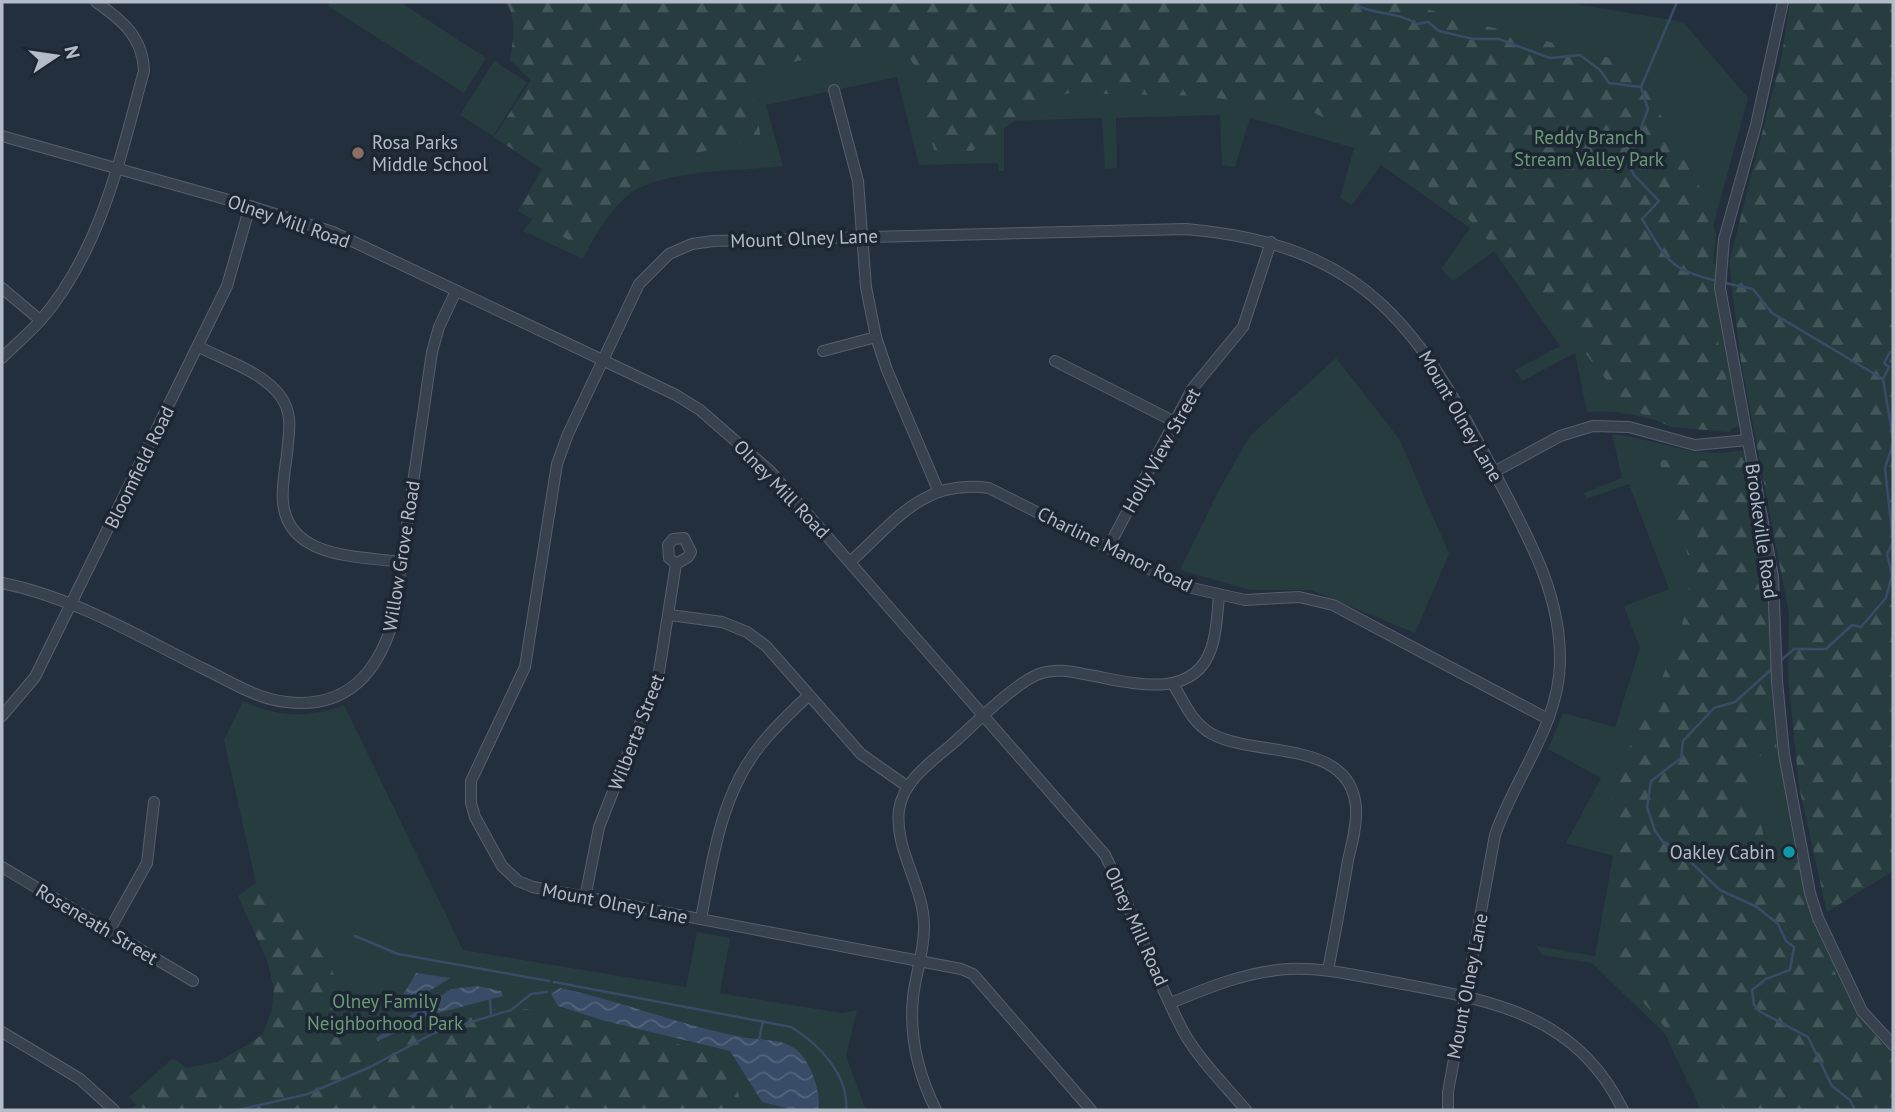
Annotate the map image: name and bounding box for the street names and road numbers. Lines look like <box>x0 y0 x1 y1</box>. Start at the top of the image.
street label: Olney Mill Road <box>225 189 353 253</box>
street label: Mount Olney Lane <box>730 223 878 253</box>
street label: Mount Olney Lane <box>1414 346 1508 486</box>
street label: Holly View Street <box>1117 383 1205 517</box>
street label: Bloomfield Road <box>99 402 179 532</box>
street label: Olney Mill Road <box>729 435 835 543</box>
street label: Brookeville Road <box>1741 462 1783 600</box>
street label: Willow Grove Road <box>377 479 425 633</box>
street label: Charline Manor Road <box>1033 501 1197 597</box>
street label: Wilberta Street <box>603 670 669 794</box>
street label: Olney Mill Road <box>1100 863 1174 989</box>
street label: Mount Olney Lane <box>540 877 690 929</box>
street label: Roseneath Street <box>32 878 163 970</box>
street label: Mount Olney Lane <box>1441 911 1493 1061</box>

